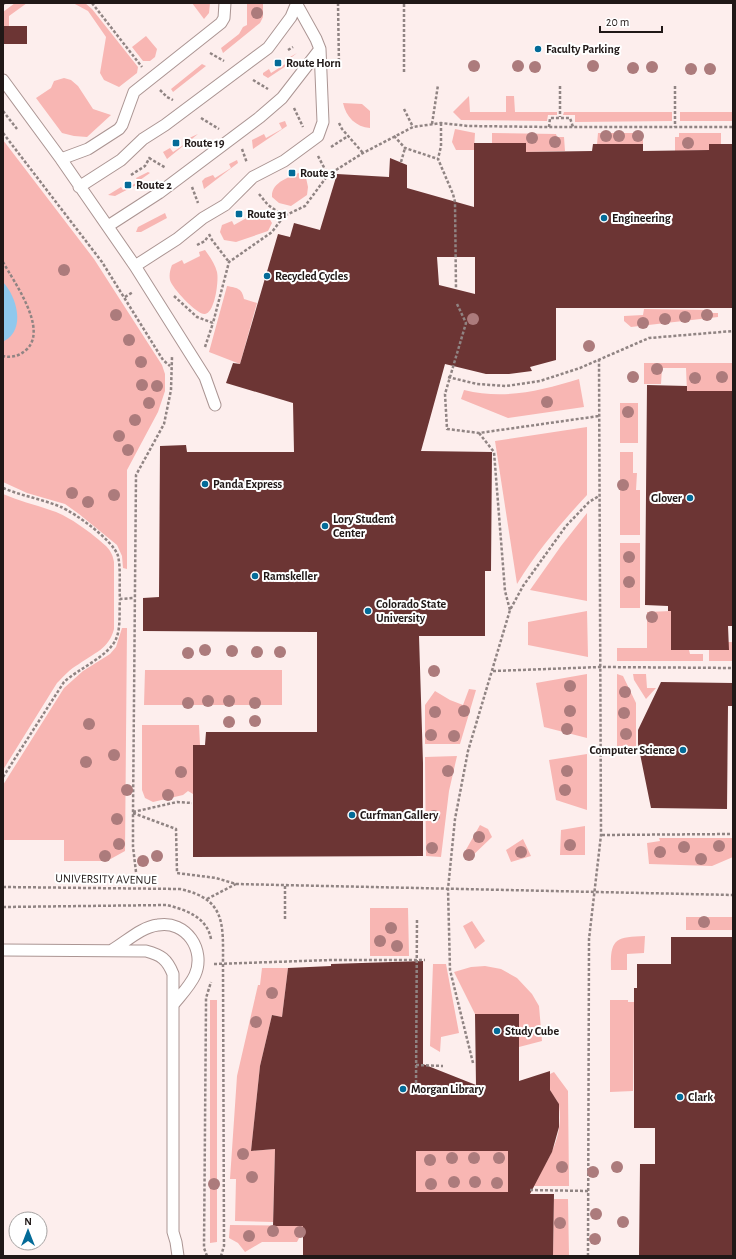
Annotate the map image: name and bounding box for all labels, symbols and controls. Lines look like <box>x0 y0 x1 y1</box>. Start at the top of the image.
scale bar <box>600 8 662 34</box>
text: 20 m <box>606 16 629 28</box>
place label: Faculty Parking <box>546 43 621 56</box>
marker: Faculty Parking <box>533 44 543 54</box>
place label: Route Horn <box>286 57 341 69</box>
marker: Route Horn <box>273 58 283 68</box>
place label: Route 19 <box>184 137 225 149</box>
marker: Route 19 <box>171 138 181 148</box>
place label: Route 3 <box>300 167 336 179</box>
marker: Route 3 <box>287 168 297 178</box>
place label: Route 2 <box>136 179 172 191</box>
marker: Route 2 <box>123 180 133 190</box>
place label: Route 31 <box>247 208 287 220</box>
marker: Route 31 <box>234 209 244 219</box>
place label: Engineering <box>612 212 672 224</box>
marker: Engineering <box>599 213 609 223</box>
place label: Recycled Cycles <box>275 270 348 283</box>
marker: Recycled Cycles <box>262 271 272 281</box>
place label: Panda Express <box>213 478 283 490</box>
marker: Panda Express <box>200 479 210 489</box>
place label: Glover <box>651 492 683 504</box>
marker: Glover <box>685 493 695 503</box>
place label: Lory Student Center <box>333 513 394 539</box>
marker: Lory Student Center <box>320 521 330 531</box>
place label: Ramskeller <box>263 570 318 582</box>
marker: Ramskeller <box>250 571 260 581</box>
place label: Colorado State University <box>376 598 447 625</box>
marker: Colorado State University <box>363 606 373 616</box>
place label: Computer Science <box>590 744 675 756</box>
marker: Computer Science <box>678 745 688 755</box>
place label: Curfman Gallery <box>360 809 439 822</box>
marker: Curfman Gallery <box>347 810 357 820</box>
street label: UNIVERSITY AVENUE <box>55 872 157 886</box>
place label: Study Cube <box>505 1025 559 1038</box>
marker: Study Cube <box>492 1026 502 1036</box>
place label: Morgan Library <box>411 1083 485 1096</box>
marker: Morgan Library <box>398 1084 408 1094</box>
place label: Clark <box>688 1091 713 1103</box>
marker: Clark <box>675 1092 685 1102</box>
north arrow <box>8 1211 48 1251</box>
text: N <box>24 1216 32 1227</box>

